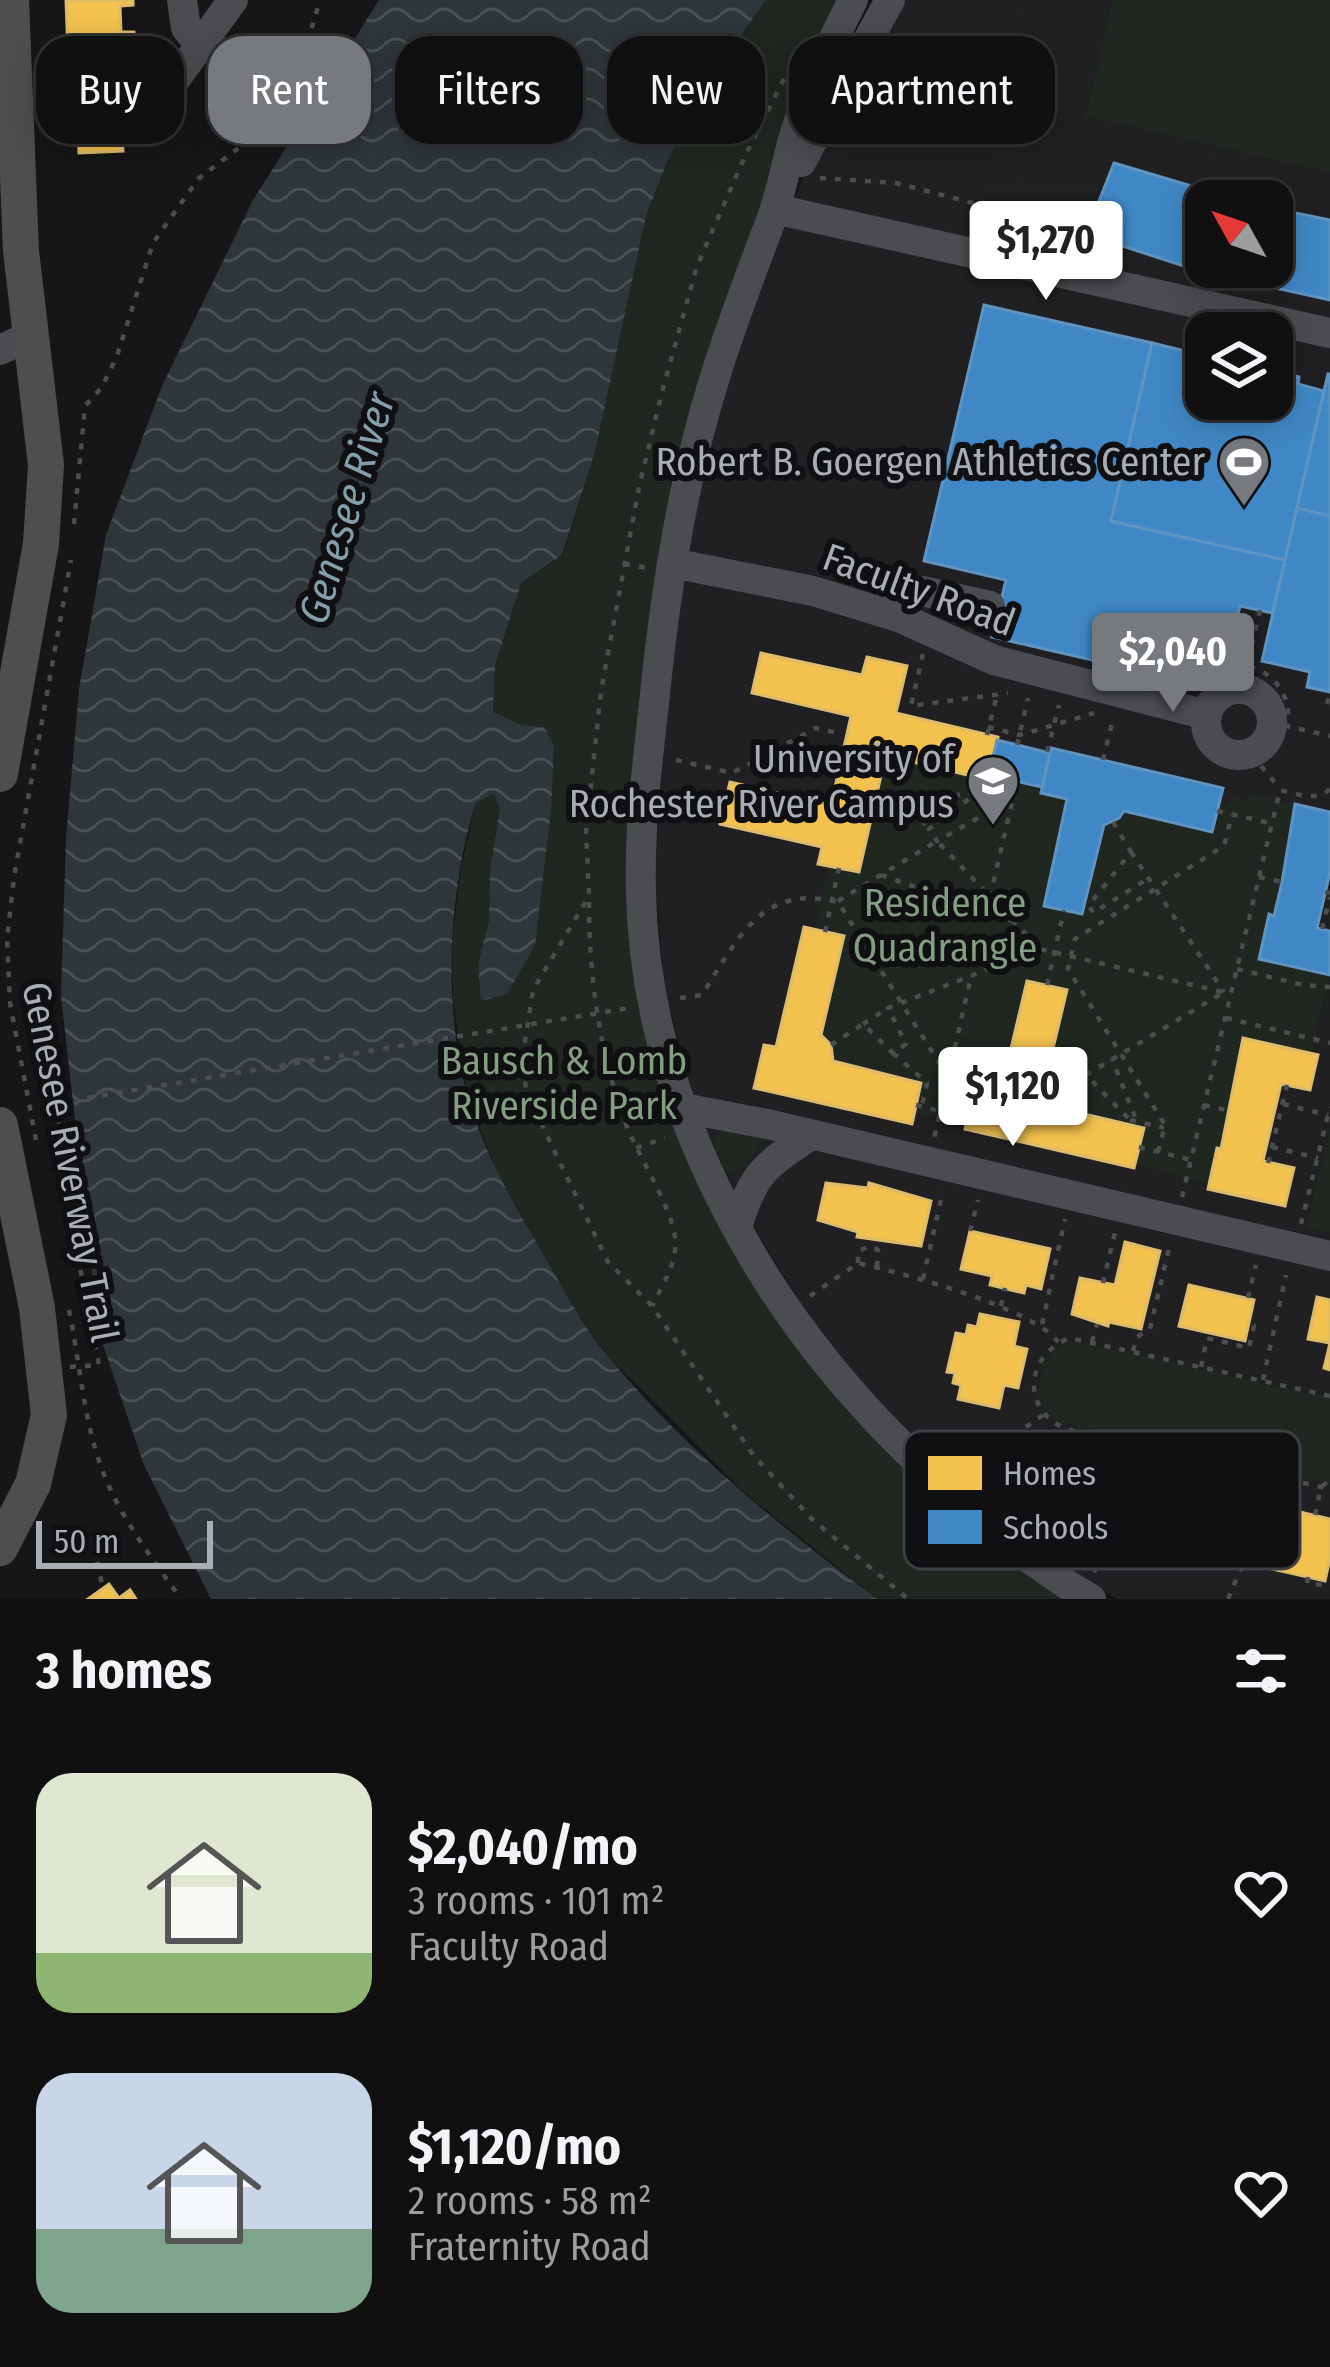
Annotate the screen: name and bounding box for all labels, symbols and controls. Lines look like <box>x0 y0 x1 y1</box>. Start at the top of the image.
chip: Buy <box>36 36 184 144</box>
chip: Rent <box>208 36 371 144</box>
chip: Filters <box>395 36 583 144</box>
chip: New <box>607 36 765 144</box>
chip: Apartment <box>789 36 1055 144</box>
north arrow <box>1185 180 1293 288</box>
map controls <box>1185 180 1293 420</box>
pin: $1,270 <box>948 201 1144 303</box>
text: $1,270 <box>997 217 1095 263</box>
button: layers <box>1185 312 1293 420</box>
water label: Genesee River <box>288 385 406 630</box>
sports icon: Robert B. Goergen Athletics Center <box>1216 434 1272 508</box>
place label: Robert B. Goergen Athletics Center <box>655 439 1205 485</box>
street label: Faculty Road <box>817 534 1021 646</box>
pin: $2,040 <box>1075 613 1271 715</box>
text: $2,040 <box>1119 629 1227 675</box>
place label: University of Rochester River Campus <box>569 736 957 827</box>
school or university icon: University of Rochester River Campus <box>965 753 1021 827</box>
park label: Residence Quadrangle <box>853 880 1037 971</box>
street label: Genesee Riverway Trail <box>13 978 127 1346</box>
park label: Bausch & Lomb Riverside Park <box>441 1038 687 1129</box>
pin: $1,120 <box>915 1047 1111 1149</box>
text: $1,120 <box>965 1063 1061 1109</box>
legend <box>904 1431 1300 1569</box>
text: Homes <box>1003 1454 1096 1494</box>
text: Schools <box>1003 1508 1108 1548</box>
scale bar <box>36 1515 213 1568</box>
text: 50 m <box>54 1522 119 1562</box>
icon: filters <box>1228 1638 1294 1704</box>
text: 3 homes <box>36 1640 212 1702</box>
text: $2,040/mo <box>408 1816 638 1878</box>
icon: home <box>132 1821 276 1965</box>
icon: heart <box>1228 1860 1294 1926</box>
text: 3 rooms · 101 m² <box>408 1878 664 1924</box>
text: Faculty Road <box>408 1924 609 1970</box>
text: $1,120/mo <box>408 2116 621 2178</box>
icon: home <box>132 2121 276 2265</box>
icon: heart <box>1228 2160 1294 2226</box>
text: 2 rooms · 58 m² <box>408 2178 652 2224</box>
text: Fraternity Road <box>408 2224 651 2270</box>

